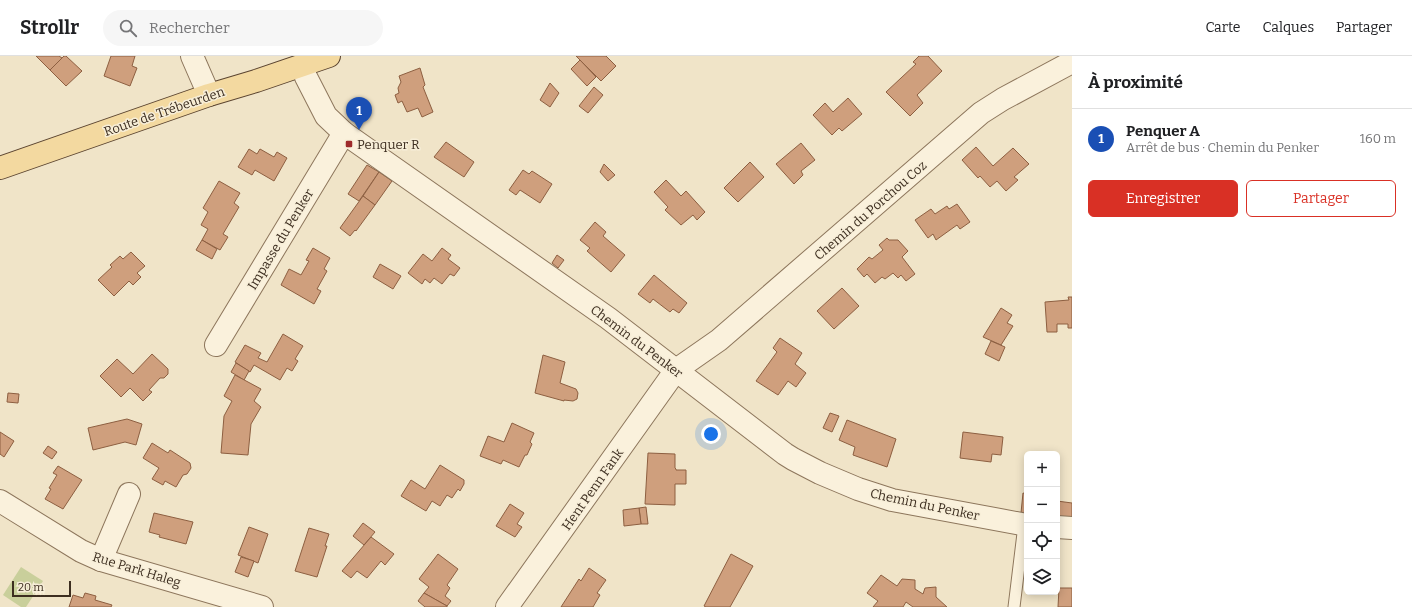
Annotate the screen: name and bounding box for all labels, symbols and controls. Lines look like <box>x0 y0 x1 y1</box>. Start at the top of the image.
search box <box>103 10 383 46</box>
text: Strollr <box>20 16 79 39</box>
icon: search <box>117 17 139 39</box>
text: Rechercher <box>149 19 230 37</box>
text: Carte <box>1205 19 1241 36</box>
text: Calques <box>1263 19 1314 36</box>
text: Partager <box>1336 19 1392 36</box>
text: À proximité <box>1088 72 1183 93</box>
street label: Route de Trébeurden <box>102 84 227 139</box>
pin: 1 <box>346 97 372 130</box>
text: Penquer A <box>1126 122 1200 140</box>
text: 1 <box>1098 131 1104 146</box>
text: 160 m <box>1360 131 1396 146</box>
place label: Penquer R <box>357 137 420 152</box>
marker: Penquer R <box>344 139 354 149</box>
text: Arrêt de bus · Chemin du Penker <box>1126 140 1319 155</box>
street label: Chemin du Porchou Coz <box>811 158 929 263</box>
button: Enregistrer <box>1088 180 1238 217</box>
button: Partager <box>1246 180 1396 217</box>
street label: Impasse du Penker <box>244 186 317 292</box>
street label: Chemin du Penker <box>588 302 686 381</box>
your location <box>701 424 721 444</box>
street label: Hent Penn Fank <box>559 445 626 533</box>
map controls <box>1024 451 1060 595</box>
button: + <box>1024 451 1060 487</box>
street label: Chemin du Penker <box>869 486 981 523</box>
button: − <box>1024 487 1060 523</box>
button: locate <box>1024 523 1060 559</box>
street label: Rue Park Haleg <box>91 549 183 590</box>
button: layers <box>1024 559 1060 595</box>
scale bar <box>12 579 71 598</box>
text: 20 m <box>18 581 44 594</box>

